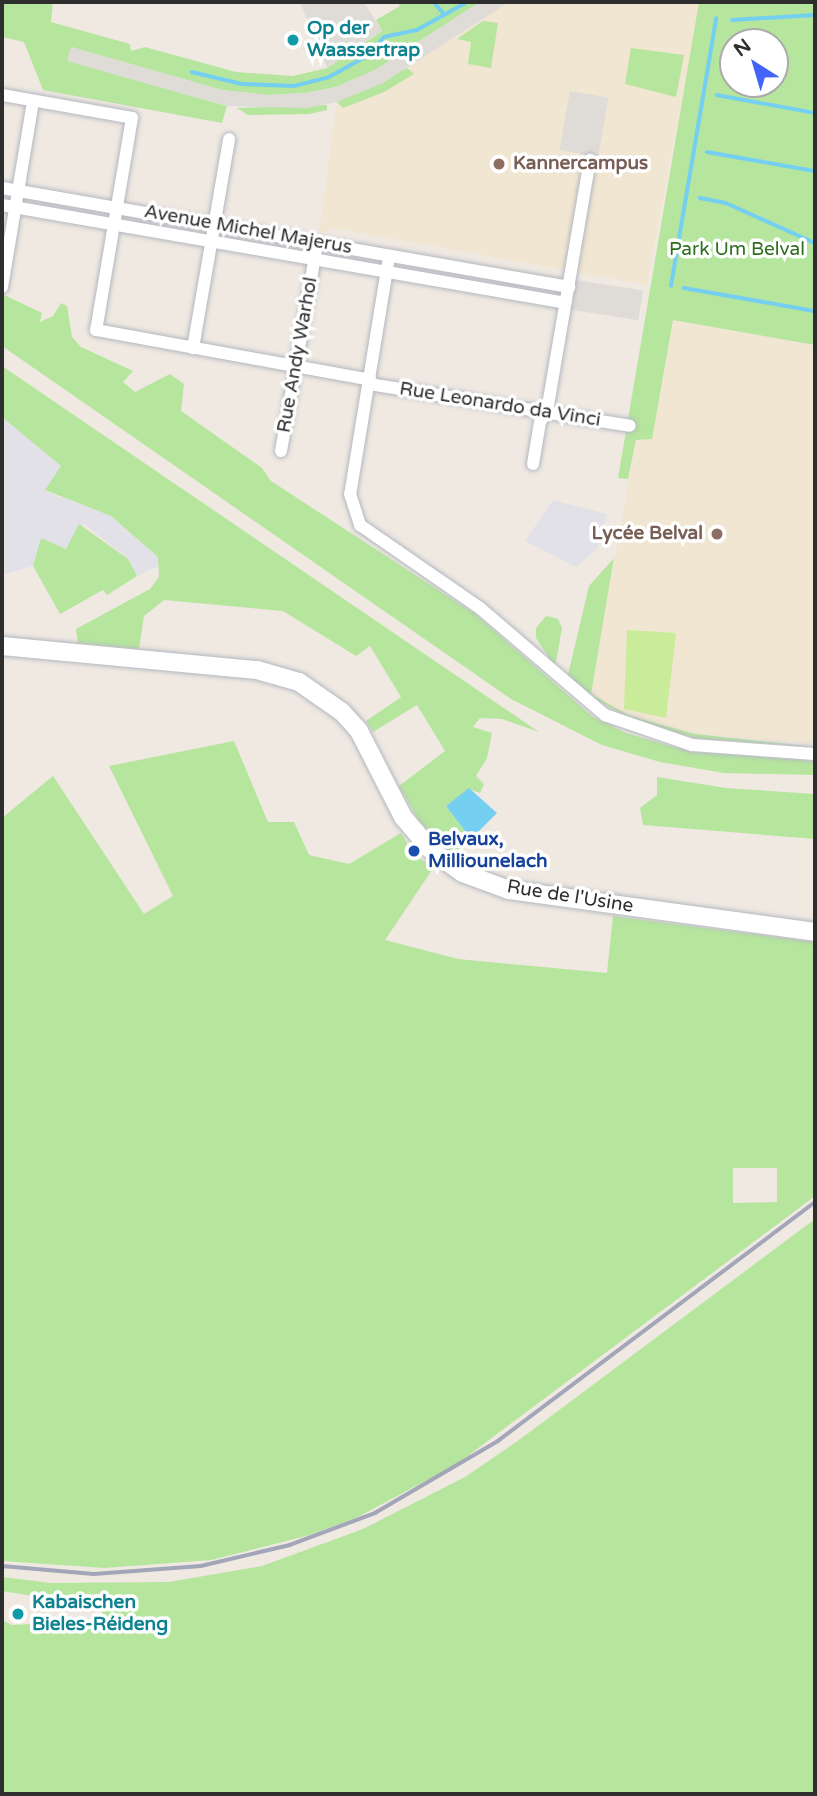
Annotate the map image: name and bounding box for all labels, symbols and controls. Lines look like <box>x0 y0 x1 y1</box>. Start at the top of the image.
place label: Op der Waassertrap <box>307 18 420 62</box>
north arrow <box>719 28 789 98</box>
marker: Op der Waassertrap <box>285 32 301 48</box>
text: N <box>730 34 755 61</box>
place label: Kannercampus <box>513 153 648 175</box>
marker: Kannercampus <box>491 156 507 172</box>
street label: Avenue Michel Majerus <box>142 200 354 260</box>
park label: Park Um Belval <box>669 239 805 261</box>
street label: Rue Andy Warhol <box>273 275 323 435</box>
street label: Rue Leonardo da Vinci <box>398 378 602 432</box>
place label: Lycée Belval <box>592 523 703 545</box>
marker: Lycée Belval <box>709 526 725 542</box>
place label: Belvaux, Milliounelach <box>428 829 548 873</box>
marker: Belvaux, Milliounelach <box>406 843 422 859</box>
street label: Rue de l'Usine <box>505 876 635 918</box>
place label: Kabaischen Bieles-Réideng <box>32 1592 168 1636</box>
marker: Kabaischen Bieles-Réideng <box>10 1606 26 1622</box>

